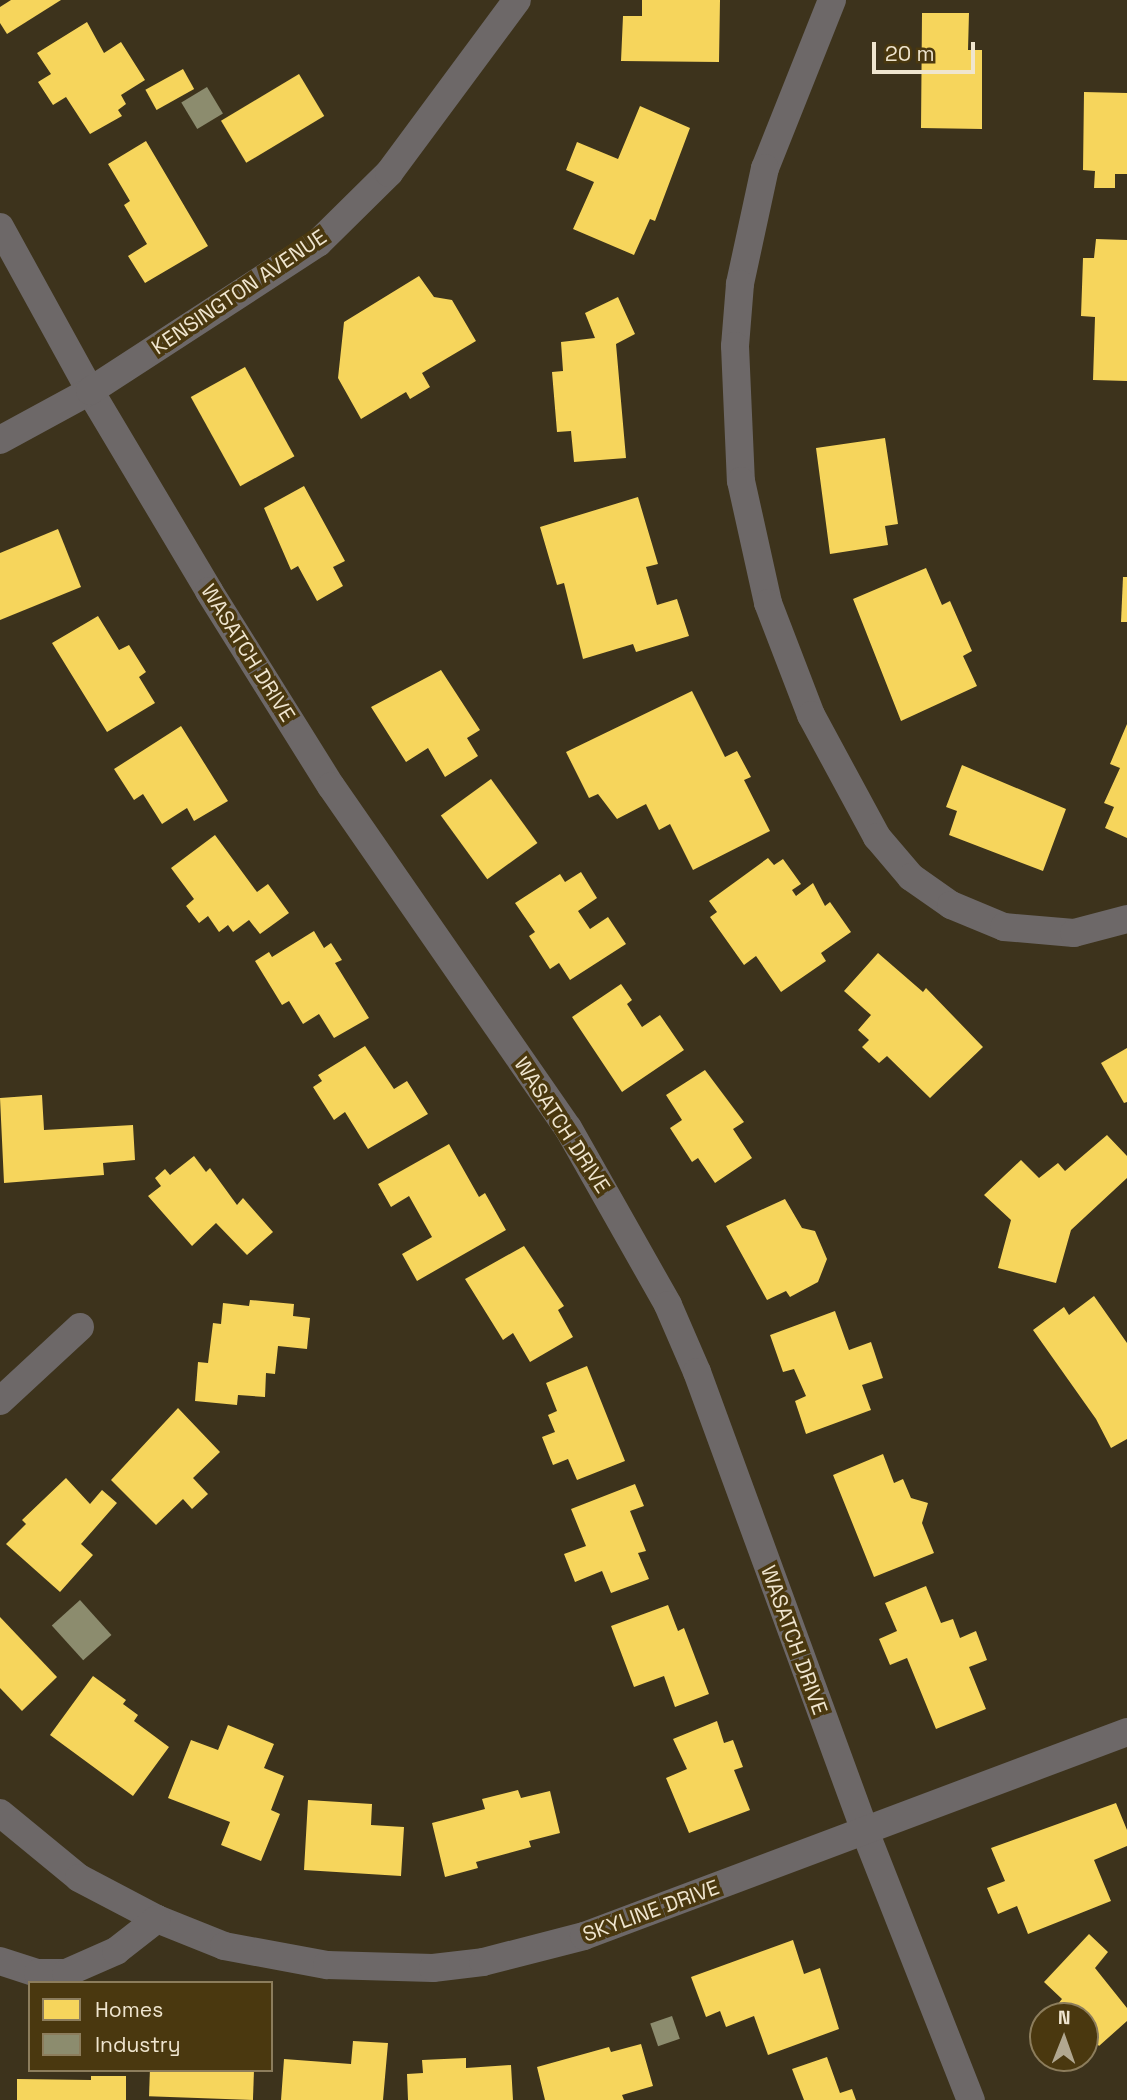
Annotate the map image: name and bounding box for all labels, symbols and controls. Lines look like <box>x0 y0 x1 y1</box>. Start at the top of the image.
scale bar <box>875 28 978 72</box>
text: 20 m <box>885 40 935 67</box>
street label: KENSINGTON AVENUE <box>147 224 331 360</box>
street label: WASATCH DRIVE <box>196 580 300 726</box>
street label: WASATCH DRIVE <box>509 1052 615 1198</box>
street label: WASATCH DRIVE <box>755 1562 833 1718</box>
street label: SKYLINE DRIVE <box>579 1875 723 1947</box>
legend <box>28 1981 273 2072</box>
text: Homes <box>95 1996 163 2023</box>
north arrow <box>1029 2002 1099 2072</box>
text: N <box>1058 2005 1071 2030</box>
text: Industry <box>95 2031 181 2058</box>

